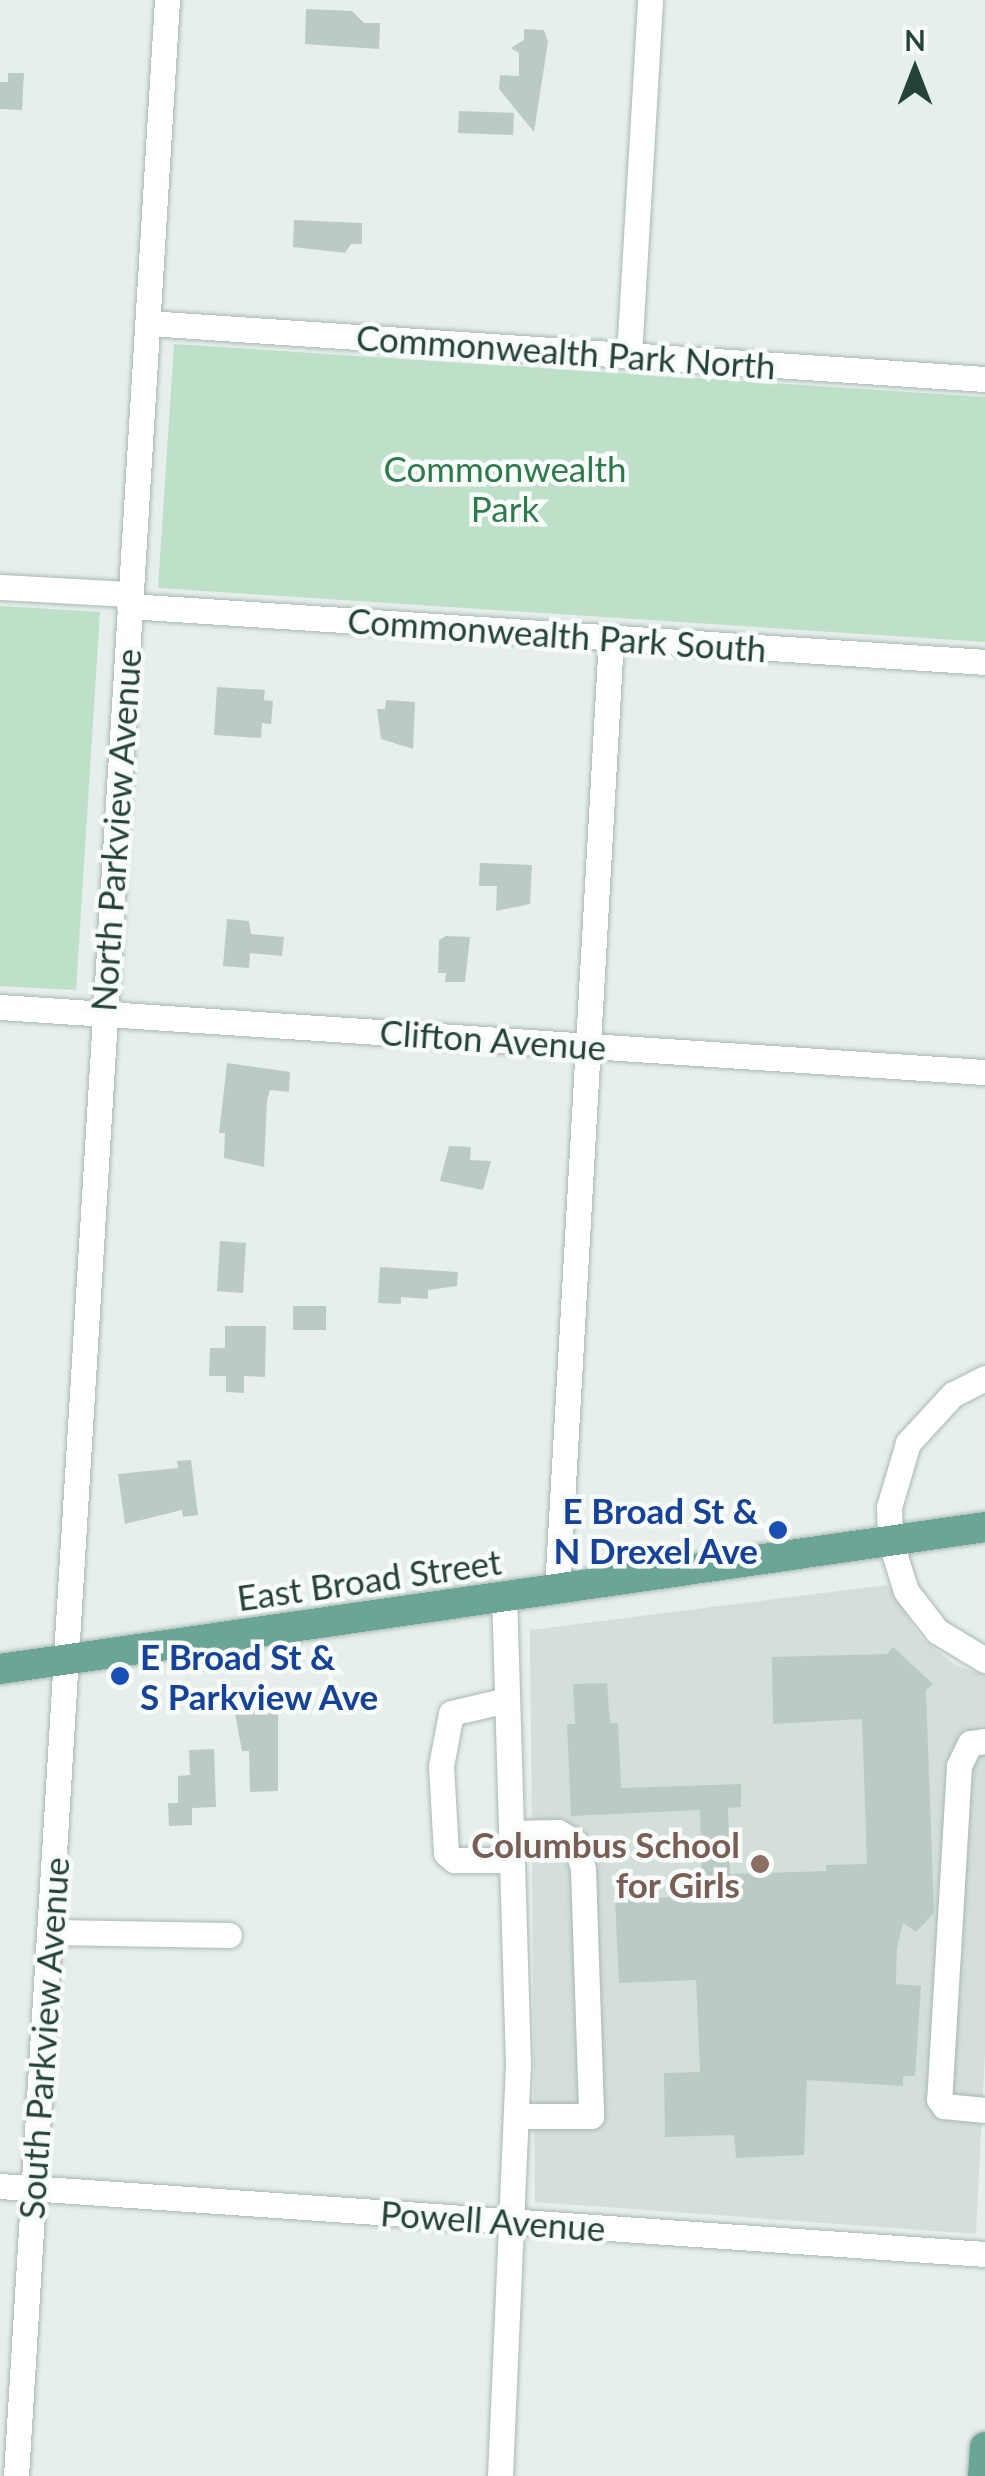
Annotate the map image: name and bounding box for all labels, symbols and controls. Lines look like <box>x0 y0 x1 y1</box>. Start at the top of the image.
north arrow <box>865 20 965 120</box>
text: N <box>904 23 926 57</box>
street label: Commonwealth Park North <box>355 315 777 387</box>
park label: Commonwealth Park <box>383 447 627 529</box>
street label: Commonwealth Park South <box>346 598 768 670</box>
street label: North Parkview Avenue <box>81 646 149 1014</box>
street label: Clifton Avenue <box>378 1010 608 1068</box>
place label: E Broad St & N Drexel Ave <box>552 1489 758 1571</box>
marker: E Broad St & N Drexel Ave <box>767 1519 789 1541</box>
street label: East Broad Street <box>234 1540 504 1618</box>
place label: E Broad St & S Parkview Ave <box>140 1635 380 1717</box>
marker: E Broad St & S Parkview Ave <box>109 1665 131 1687</box>
place label: Columbus School for Girls <box>471 1823 740 1905</box>
marker: Columbus School for Girls <box>749 1853 771 1875</box>
street label: South Parkview Avenue <box>9 1855 77 2221</box>
street label: Powell Avenue <box>378 2191 608 2249</box>

